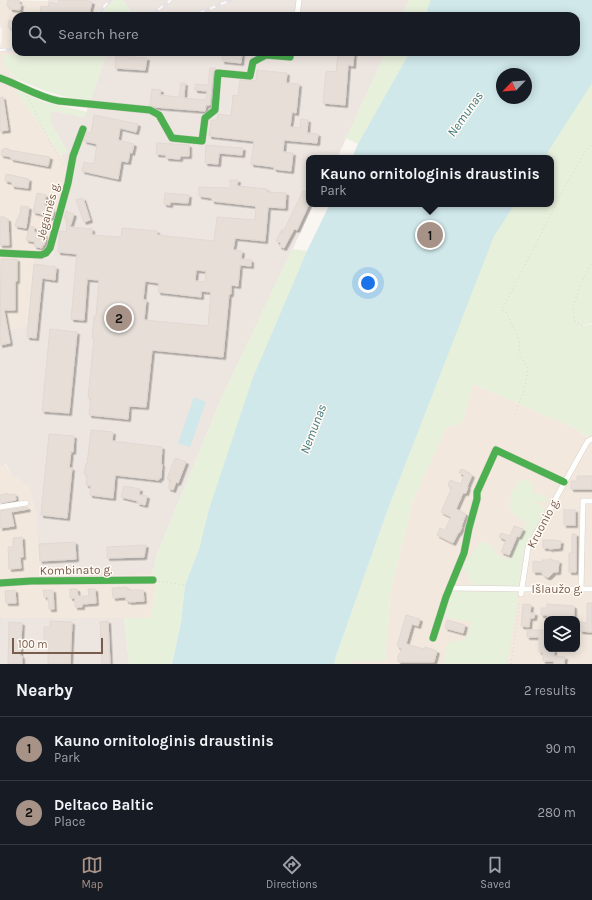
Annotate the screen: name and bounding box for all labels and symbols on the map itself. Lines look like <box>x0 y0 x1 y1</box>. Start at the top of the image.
north arrow <box>496 68 532 104</box>
water label: Nemunas <box>444 88 486 140</box>
street label: Jėgainės g. <box>34 180 62 242</box>
pin: 1 <box>417 220 443 250</box>
your location <box>358 273 378 293</box>
pin: 2 <box>106 303 132 333</box>
water label: Nemunas <box>297 402 329 456</box>
street label: Kruonio g. <box>524 496 562 550</box>
street label: Kombinato g. <box>40 562 112 578</box>
street label: Išlaužo g. <box>532 582 582 596</box>
scale bar <box>12 636 103 655</box>

